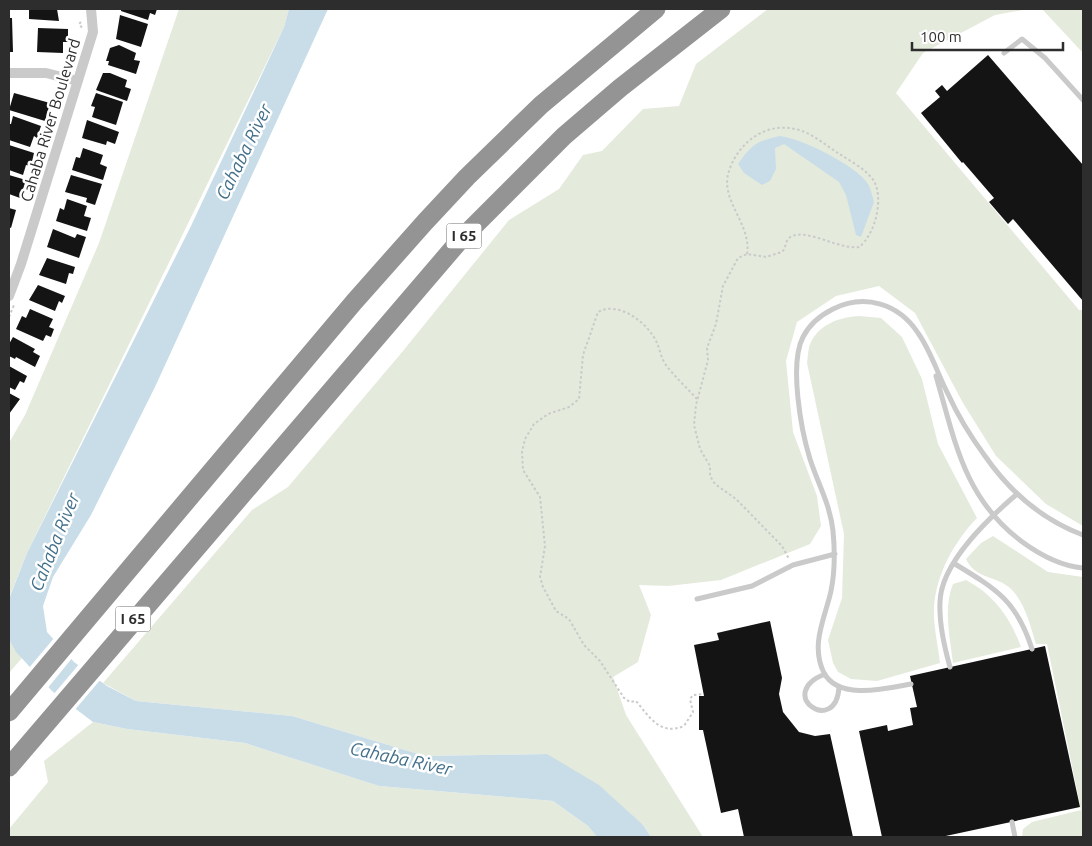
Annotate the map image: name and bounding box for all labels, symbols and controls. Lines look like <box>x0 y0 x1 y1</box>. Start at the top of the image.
scale bar <box>912 20 1063 52</box>
text: 100 m <box>920 28 962 45</box>
street label: Cahaba River Boulevard <box>17 36 83 204</box>
water label: Cahaba River <box>211 99 275 203</box>
road number: I 65 <box>446 224 482 248</box>
water label: Cahaba River <box>25 489 83 594</box>
road number: I 65 <box>116 606 150 632</box>
water label: Cahaba River <box>348 737 455 779</box>

